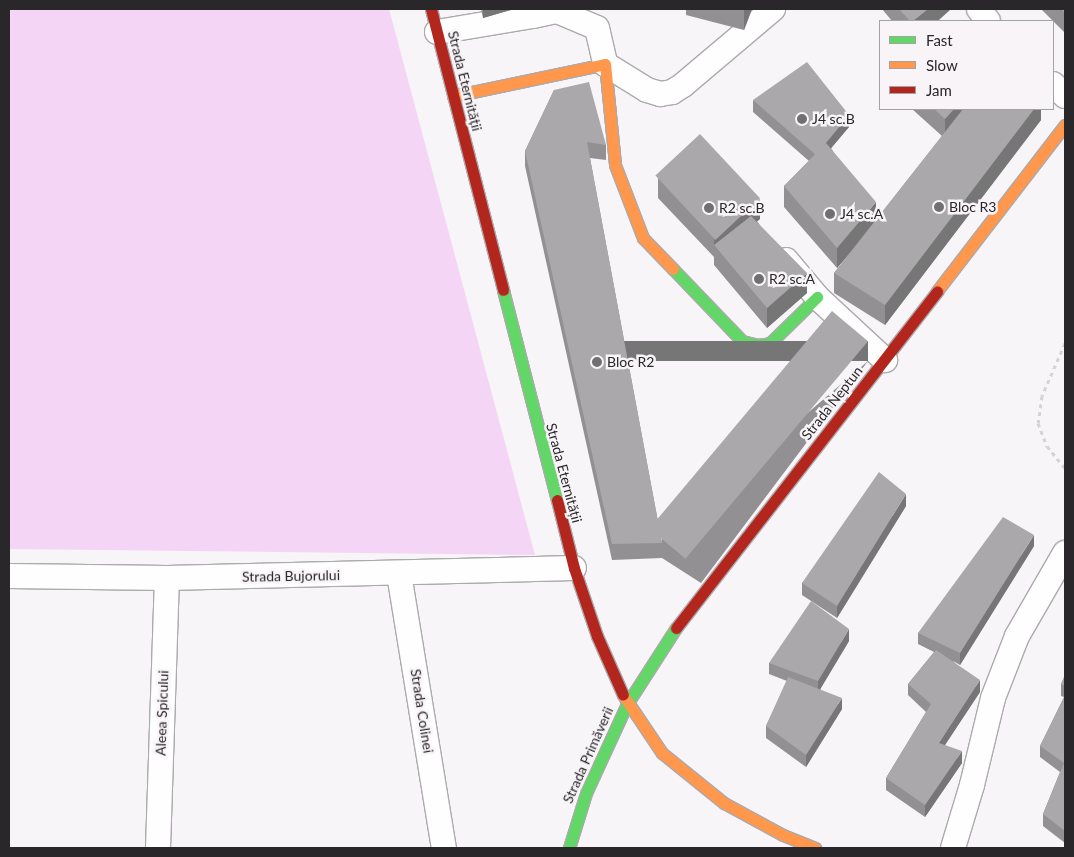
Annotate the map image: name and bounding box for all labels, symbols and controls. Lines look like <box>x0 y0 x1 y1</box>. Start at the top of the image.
legend <box>879 20 1054 110</box>
street label: Strada Eternității <box>444 29 486 133</box>
text: Fast <box>926 31 953 49</box>
text: Slow <box>926 56 958 74</box>
text: Jam <box>926 81 952 99</box>
place label: J4 sc.B <box>812 111 855 127</box>
marker: J4 sc.B <box>796 113 808 125</box>
place label: Bloc R3 <box>949 199 996 215</box>
place label: R2 sc.B <box>719 200 765 216</box>
marker: Bloc R3 <box>933 201 945 213</box>
marker: R2 sc.B <box>703 202 715 214</box>
place label: J4 sc.A <box>840 206 883 222</box>
marker: J4 sc.A <box>824 208 836 220</box>
place label: R2 sc.A <box>769 271 815 287</box>
marker: R2 sc.A <box>753 273 765 285</box>
place label: Bloc R2 <box>607 354 654 370</box>
marker: Bloc R2 <box>591 356 603 368</box>
street label: Strada Neptun <box>798 363 866 443</box>
street label: Strada Eternității <box>543 421 585 525</box>
street label: Strada Bujorului <box>242 567 340 585</box>
street label: Strada Colinei <box>407 668 437 754</box>
street label: Aleea Spicului <box>152 670 172 756</box>
street label: Strada Primăverii <box>559 704 617 806</box>

